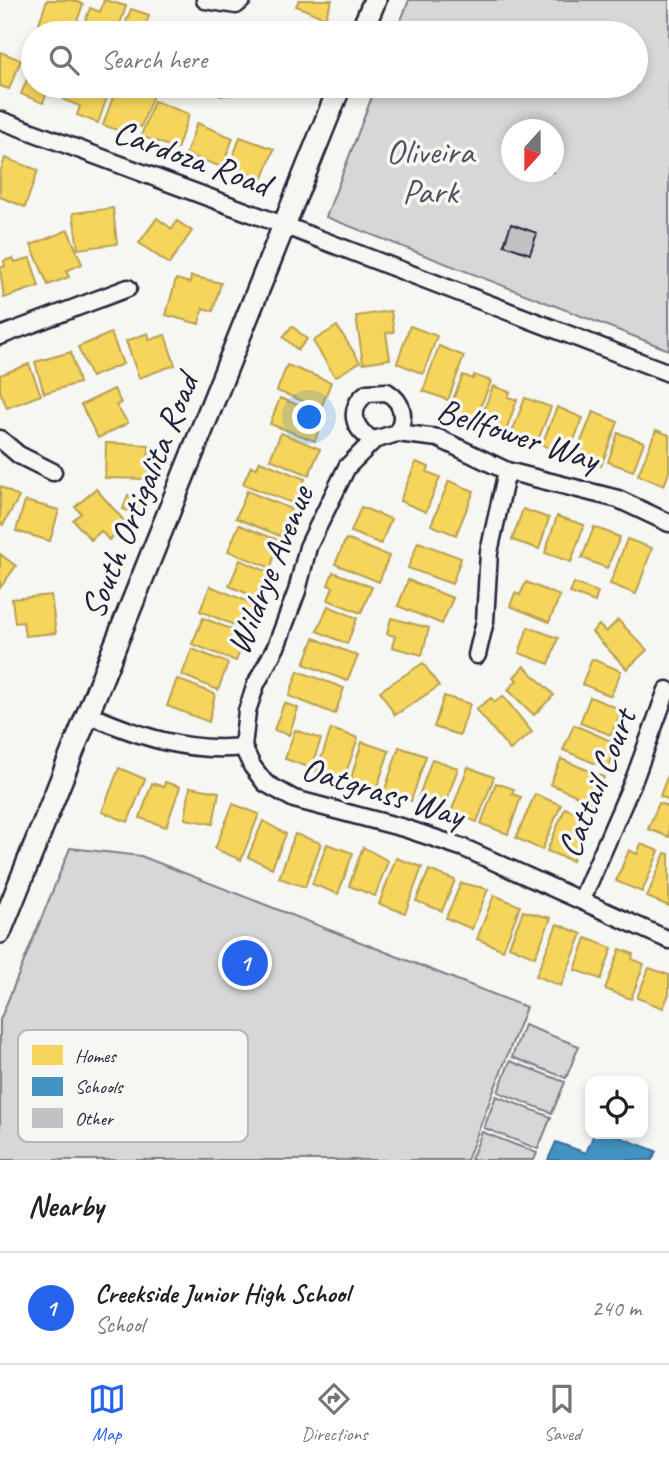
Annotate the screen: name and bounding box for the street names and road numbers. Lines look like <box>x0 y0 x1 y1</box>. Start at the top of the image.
street label: Cardoza Road <box>108 108 281 208</box>
street label: South Ortigalita Road <box>70 363 211 625</box>
street label: Bellfower Way <box>431 387 607 483</box>
street label: Wildrye Avenue <box>215 477 325 661</box>
street label: Cattail Court <box>546 699 648 864</box>
street label: Oatgrass Way <box>296 746 472 838</box>

